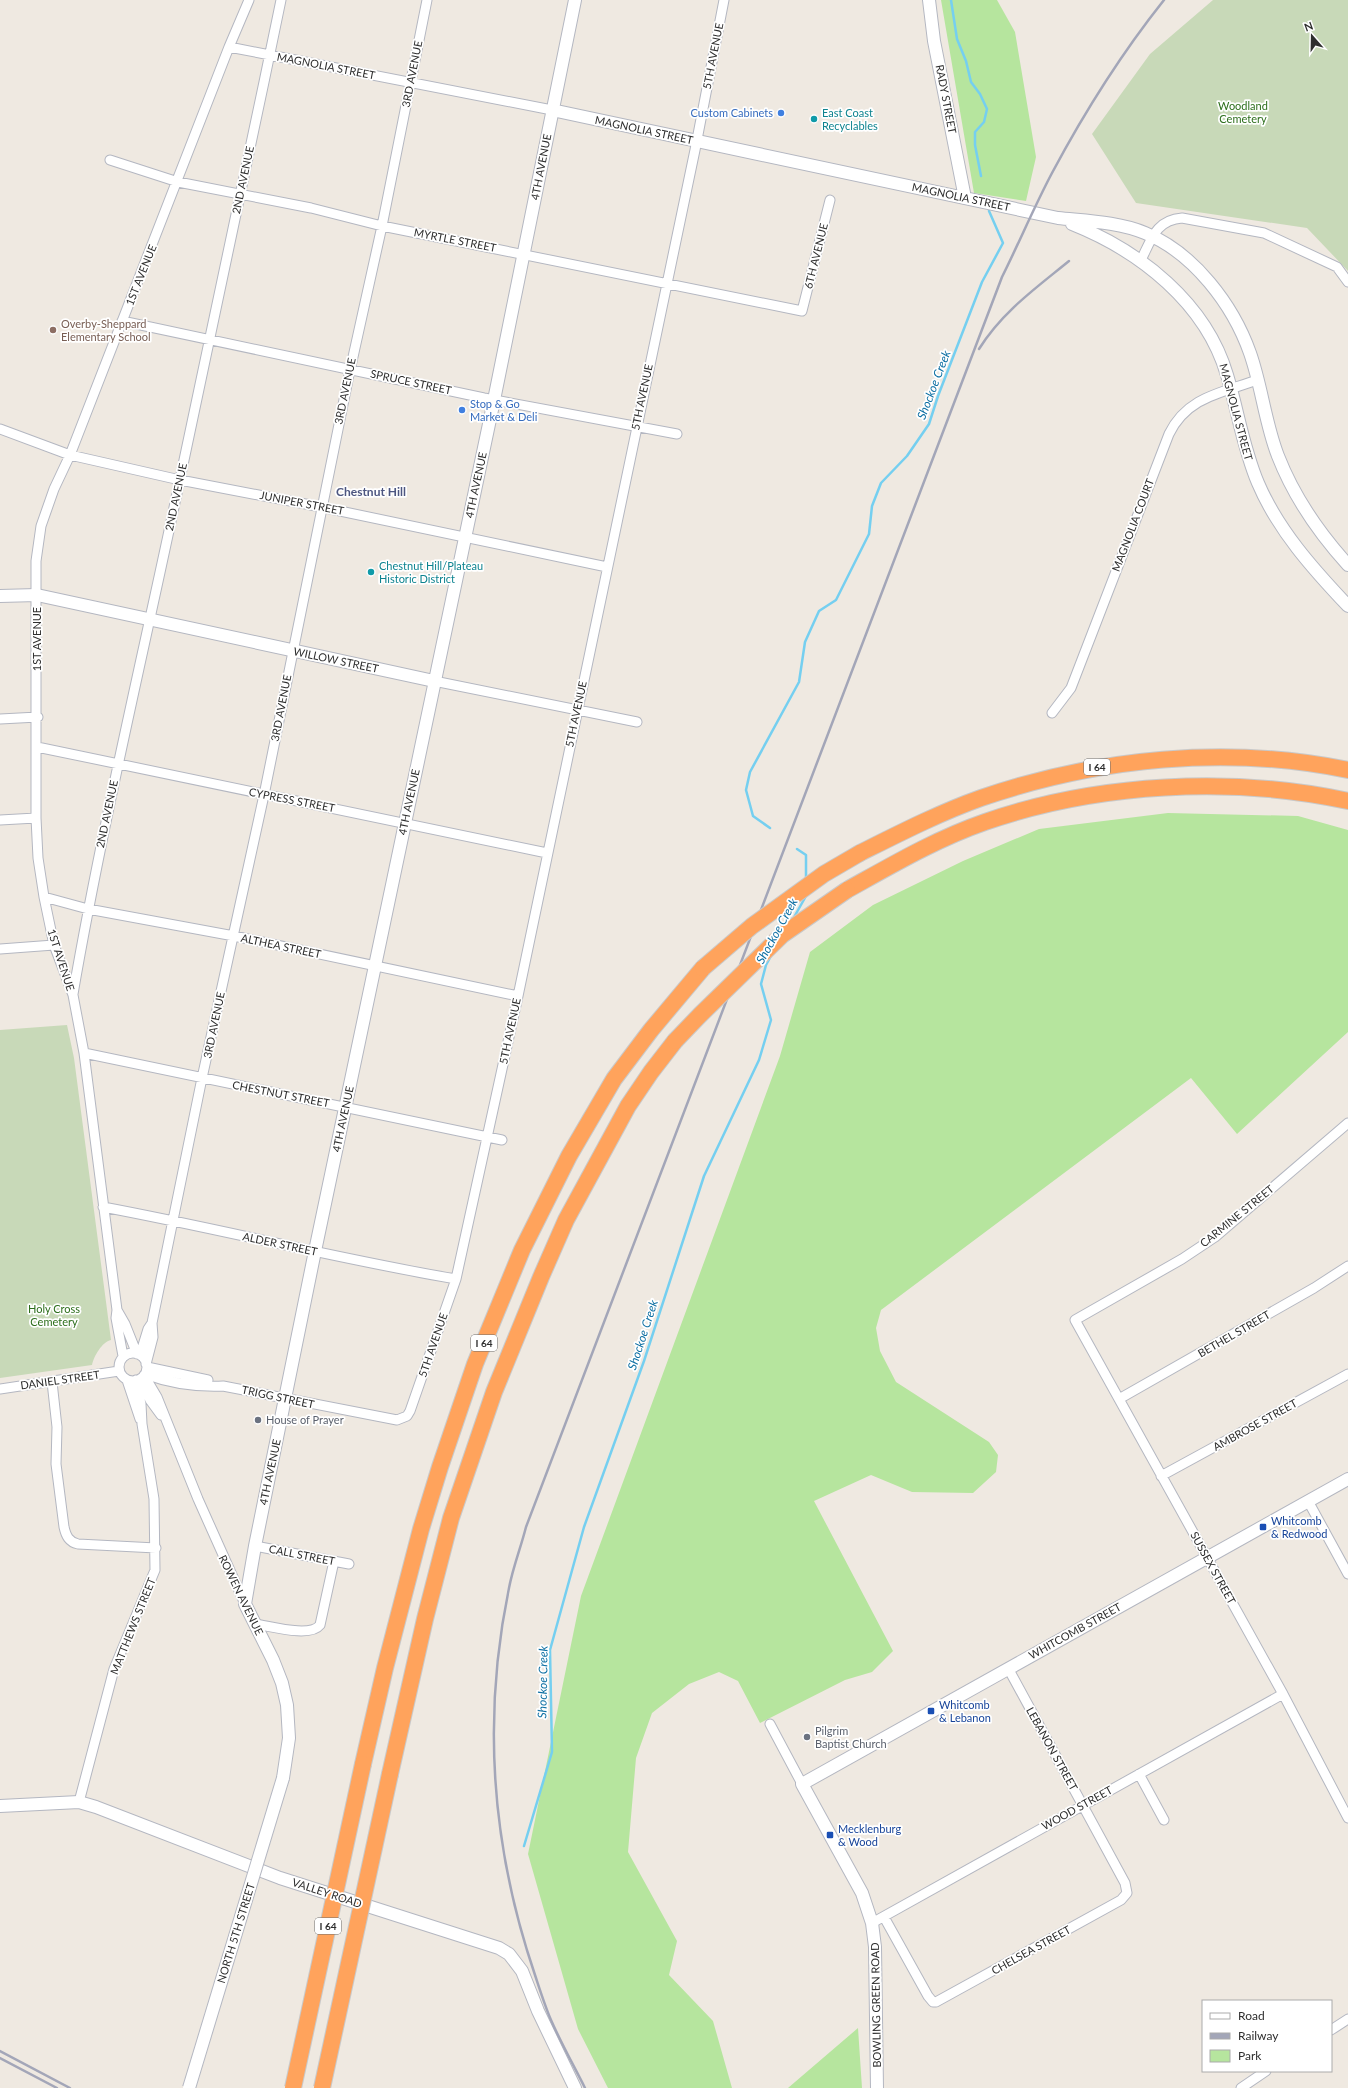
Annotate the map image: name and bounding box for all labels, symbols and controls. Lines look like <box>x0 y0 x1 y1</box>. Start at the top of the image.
north arrow <box>1292 16 1332 56</box>
text: N <box>1302 19 1315 34</box>
street label: 5TH AVENUE <box>700 22 725 90</box>
street label: 3RD AVENUE <box>399 39 424 108</box>
street label: MAGNOLIA STREET <box>276 50 377 82</box>
street label: RADY STREET <box>933 63 960 135</box>
park label: Woodland Cemetery <box>1218 99 1268 125</box>
place label: Custom Cabinets <box>691 106 773 119</box>
place label: East Coast Recyclables <box>822 106 878 132</box>
marker: Custom Cabinets <box>776 108 786 118</box>
street label: MAGNOLIA STREET <box>594 113 695 146</box>
marker: East Coast Recyclables <box>809 114 819 124</box>
street label: 4TH AVENUE <box>528 133 553 201</box>
street label: 2ND AVENUE <box>229 145 256 215</box>
street label: MAGNOLIA STREET <box>911 180 1012 213</box>
street label: 6TH AVENUE <box>801 222 830 290</box>
street label: MYRTLE STREET <box>413 225 498 254</box>
street label: 1ST AVENUE <box>122 242 159 307</box>
place label: Overby-Sheppard Elementary School <box>61 317 151 343</box>
marker: Overby-Sheppard Elementary School <box>48 325 58 335</box>
water label: Shockoe Creek <box>914 348 954 421</box>
street label: 3RD AVENUE <box>331 356 358 425</box>
street label: MAGNOLIA STREET <box>1217 362 1256 462</box>
street label: 5TH AVENUE <box>628 363 655 431</box>
street label: SPRUCE STREET <box>369 367 453 397</box>
place label: Stop & Go Market & Deli <box>470 397 538 423</box>
marker: Stop & Go Market & Deli <box>457 405 467 415</box>
street label: 4TH AVENUE <box>462 451 489 519</box>
street label: 2ND AVENUE <box>162 462 189 532</box>
street label: MAGNOLIA COURT <box>1109 476 1156 573</box>
district label: Chestnut Hill <box>336 484 406 499</box>
street label: JUNIPER STREET <box>259 488 346 517</box>
place label: Chestnut Hill/Plateau Historic District <box>379 559 483 585</box>
marker: Chestnut Hill/Plateau Historic District <box>366 567 376 577</box>
street label: 1ST AVENUE <box>30 607 43 671</box>
street label: WILLOW STREET <box>292 644 380 675</box>
street label: 3RD AVENUE <box>268 673 293 742</box>
street label: 5TH AVENUE <box>562 680 589 748</box>
road number: I 64 <box>1084 759 1110 775</box>
street label: 4TH AVENUE <box>395 768 422 836</box>
street label: 2ND AVENUE <box>93 779 120 849</box>
street label: CYPRESS STREET <box>248 785 337 814</box>
water label: Shockoe Creek <box>752 895 801 966</box>
street label: 1ST AVENUE <box>45 927 78 993</box>
street label: ALTHEA STREET <box>240 931 323 960</box>
street label: 3RD AVENUE <box>200 990 227 1059</box>
street label: 5TH AVENUE <box>496 997 523 1065</box>
street label: CHESTNUT STREET <box>231 1078 331 1109</box>
street label: 4TH AVENUE <box>329 1085 356 1153</box>
street label: CARMINE STREET <box>1197 1182 1277 1249</box>
street label: ALDER STREET <box>242 1229 319 1258</box>
water label: Shockoe Creek <box>624 1298 661 1372</box>
park label: Holy Cross Cemetery <box>28 1302 80 1328</box>
street label: BETHEL STREET <box>1195 1307 1273 1360</box>
street label: 5TH AVENUE <box>415 1311 450 1379</box>
road number: I 64 <box>471 1335 497 1351</box>
street label: DANIEL STREET <box>19 1367 101 1392</box>
street label: TRIGG STREET <box>241 1382 316 1411</box>
street label: AMBROSE STREET <box>1210 1396 1299 1453</box>
place label: House of Prayer <box>266 1413 344 1426</box>
marker: House of Prayer <box>253 1415 263 1425</box>
street label: 4TH AVENUE <box>256 1438 283 1506</box>
place label: Whitcomb & Redwood <box>1271 1514 1327 1540</box>
marker: Whitcomb & Redwood <box>1258 1522 1268 1532</box>
street label: SUSSEX STREET <box>1188 1529 1239 1607</box>
street label: CALL STREET <box>268 1542 337 1567</box>
street label: ROWEN AVENUE <box>216 1553 266 1637</box>
street label: MATTHEWS STREET <box>107 1575 158 1676</box>
street label: WHITCOMB STREET <box>1026 1599 1124 1661</box>
water label: Shockoe Creek <box>534 1645 551 1718</box>
place label: Whitcomb & Lebanon <box>939 1698 991 1724</box>
street label: LEBANON STREET <box>1024 1705 1081 1793</box>
marker: Whitcomb & Lebanon <box>926 1706 936 1716</box>
place label: Pilgrim Baptist Church <box>815 1724 887 1750</box>
marker: Pilgrim Baptist Church <box>802 1732 812 1742</box>
street label: WOOD STREET <box>1039 1783 1115 1832</box>
place label: Mecklenburg & Wood <box>838 1822 901 1848</box>
marker: Mecklenburg & Wood <box>825 1830 835 1840</box>
street label: VALLEY ROAD <box>291 1875 364 1910</box>
street label: NORTH 5TH STREET <box>214 1881 257 1985</box>
road number: I 64 <box>315 1918 341 1934</box>
street label: CHELSEA STREET <box>989 1922 1073 1977</box>
street label: BOWLING GREEN ROAD <box>868 1942 883 2068</box>
legend <box>1202 2000 1332 2072</box>
text: Road <box>1238 2008 1265 2023</box>
text: Railway <box>1238 2028 1279 2043</box>
text: Park <box>1238 2048 1262 2063</box>

